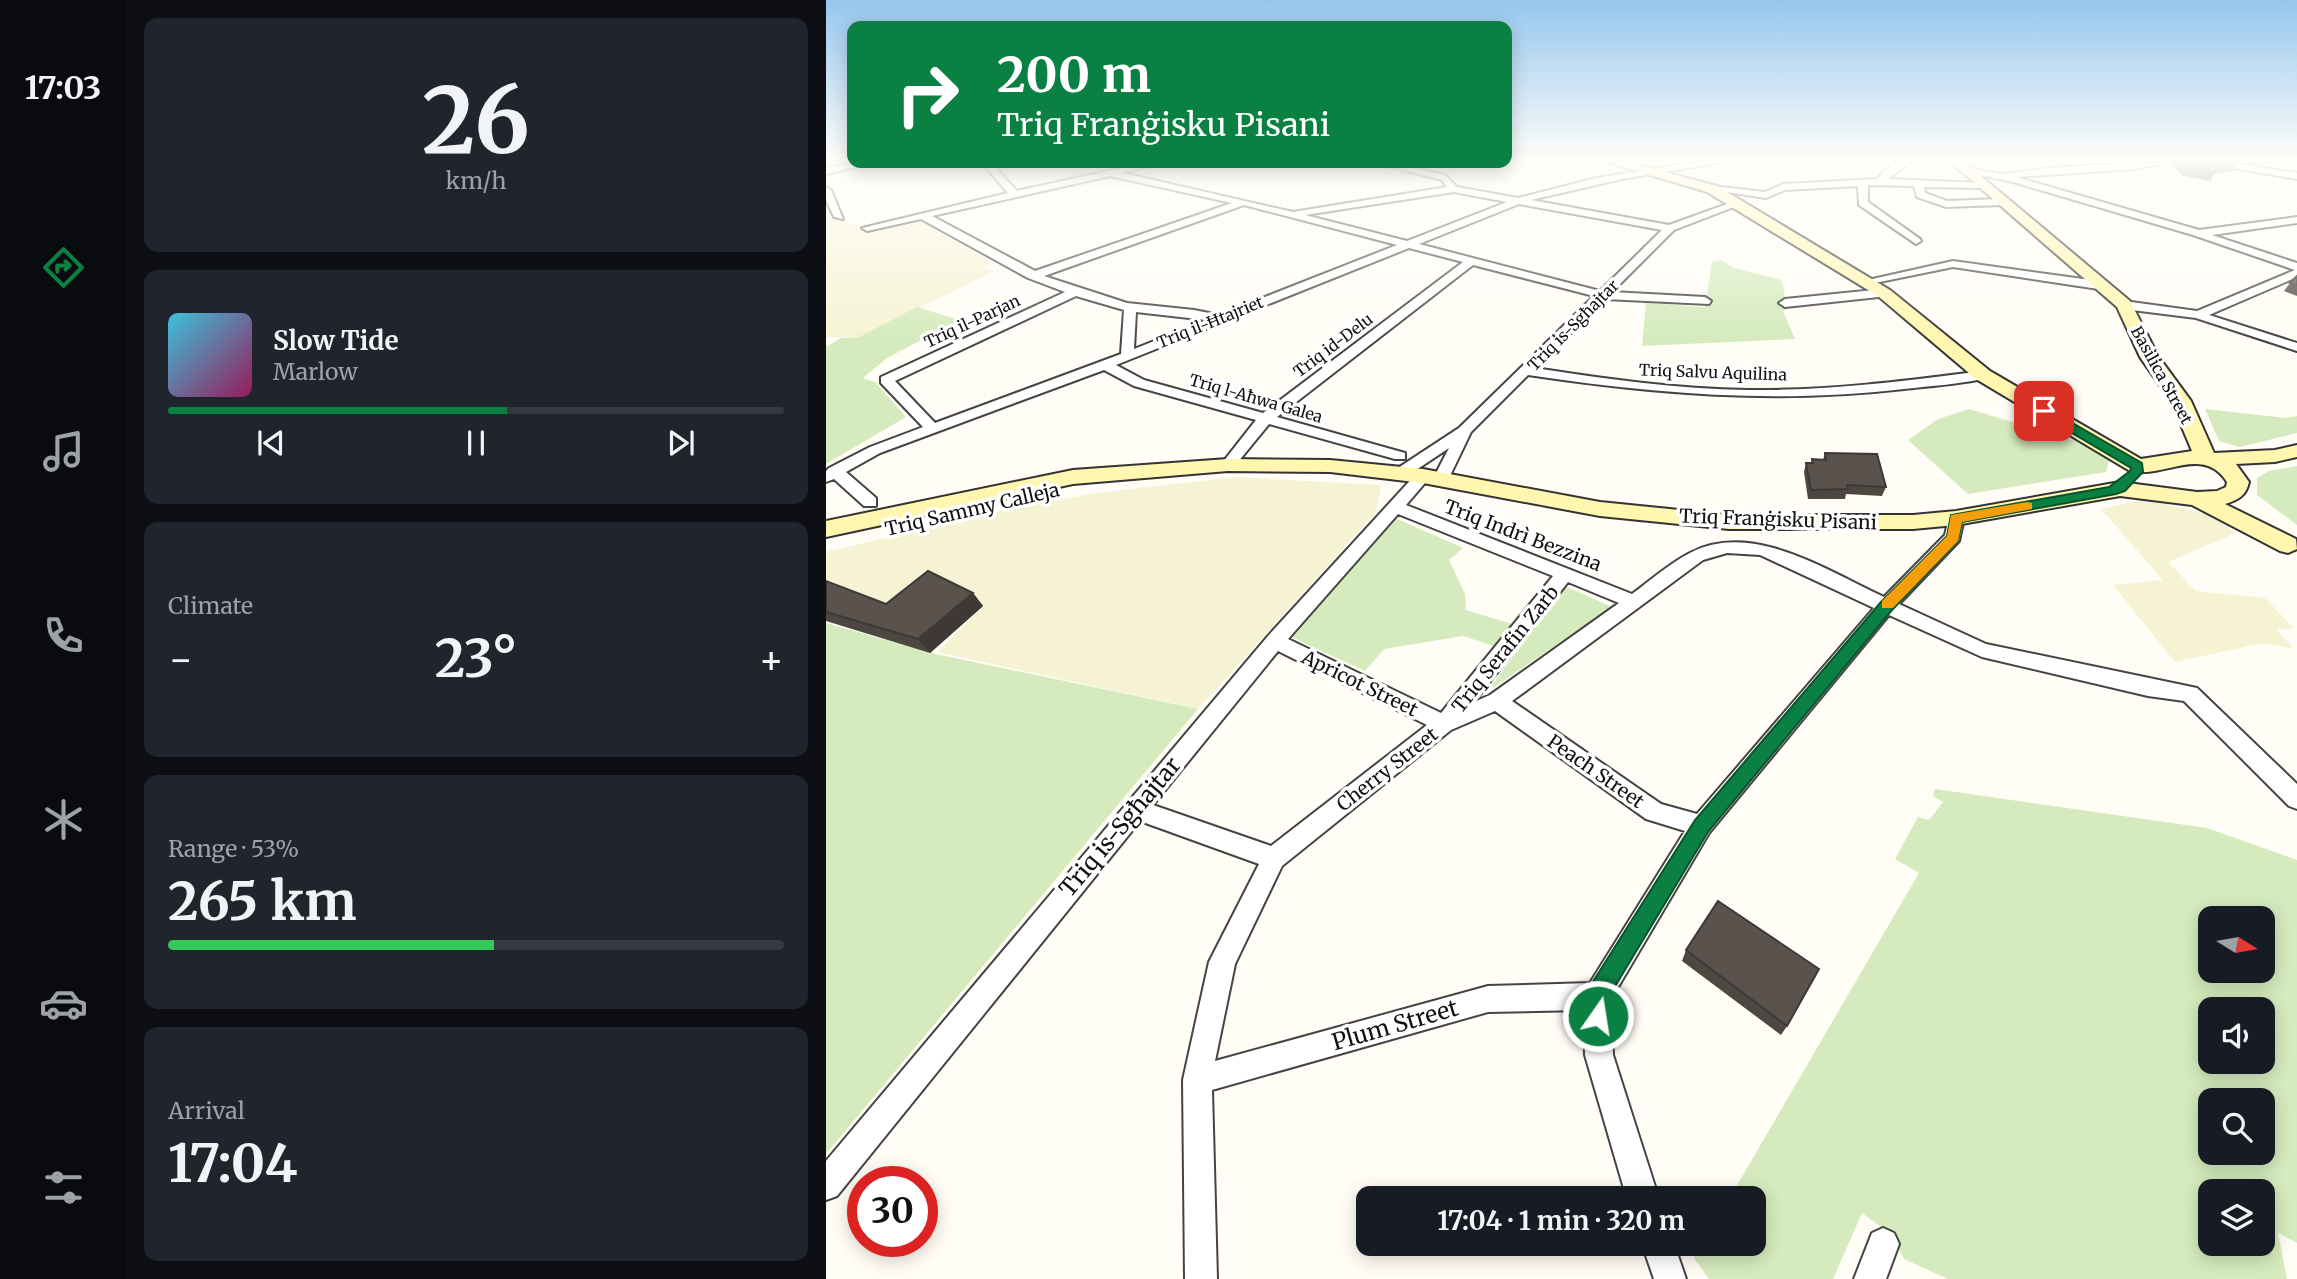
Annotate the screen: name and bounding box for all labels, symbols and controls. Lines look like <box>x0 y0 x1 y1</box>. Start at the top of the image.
text: 200 m <box>997 44 1151 105</box>
icon: right <box>882 49 973 140</box>
text: 26 <box>422 63 530 178</box>
text: 17:03 <box>25 68 101 108</box>
text: Triq Franġisku Pisani <box>997 105 1330 145</box>
text: km/h <box>446 166 506 195</box>
icon: directions <box>39 243 88 292</box>
street label: Triq is-Sgħajtar <box>1523 275 1623 375</box>
street label: Triq il-Parjan <box>921 290 1023 352</box>
street label: Triq il-Ħtajriet <box>1154 291 1267 352</box>
street label: Triq id-Delu <box>1289 309 1377 381</box>
street label: Basilica Street <box>2127 323 2198 428</box>
text: Slow Tide <box>273 324 399 357</box>
text: Marlow <box>273 357 358 386</box>
street label: Triq Salvu Aquilina <box>1639 359 1788 385</box>
street label: Triq l-Aħwa Galea <box>1187 369 1325 427</box>
pin <box>2014 381 2074 441</box>
icon: arrive <box>2025 392 2063 430</box>
icon: previous <box>252 424 290 462</box>
icon: pause <box>457 424 495 462</box>
icon: next <box>662 424 700 462</box>
icon: music <box>39 427 88 476</box>
street label: Triq Sammy Calleja <box>882 477 1062 541</box>
street label: Triq Indrì Bezzina <box>1441 494 1605 576</box>
street label: Triq Franġisku Pisani <box>1679 504 1877 534</box>
street label: Triq Serafin Zarb <box>1446 581 1564 717</box>
text: Climate <box>168 591 253 620</box>
icon: phone <box>39 611 88 660</box>
text: 23° <box>435 626 517 691</box>
text: − <box>168 636 193 683</box>
text: + <box>759 636 784 683</box>
street label: Apricot Street <box>1297 644 1422 722</box>
street label: Cherry Street <box>1331 722 1443 816</box>
street label: Peach Street <box>1543 729 1650 814</box>
street label: Triq is-Sgħajtar <box>1053 751 1187 902</box>
icon: climate <box>39 795 88 844</box>
text: Range · 53% <box>168 834 299 863</box>
text: 265 km <box>168 869 357 934</box>
north arrow <box>2198 906 2275 984</box>
map controls <box>2198 906 2275 1256</box>
icon: car <box>39 979 88 1028</box>
position arrow <box>1561 979 1635 1053</box>
street label: Plum Street <box>1328 993 1461 1056</box>
button: sound <box>2198 997 2275 1074</box>
button: search <box>2198 1088 2275 1165</box>
text: Arrival <box>168 1096 245 1125</box>
text: 17:04 <box>168 1131 298 1196</box>
icon: filters <box>39 1163 88 1212</box>
speed limit sign: 30 <box>847 1166 938 1257</box>
button: layers <box>2198 1179 2275 1256</box>
text: 17:04 · 1 min · 320 m <box>1437 1204 1685 1237</box>

